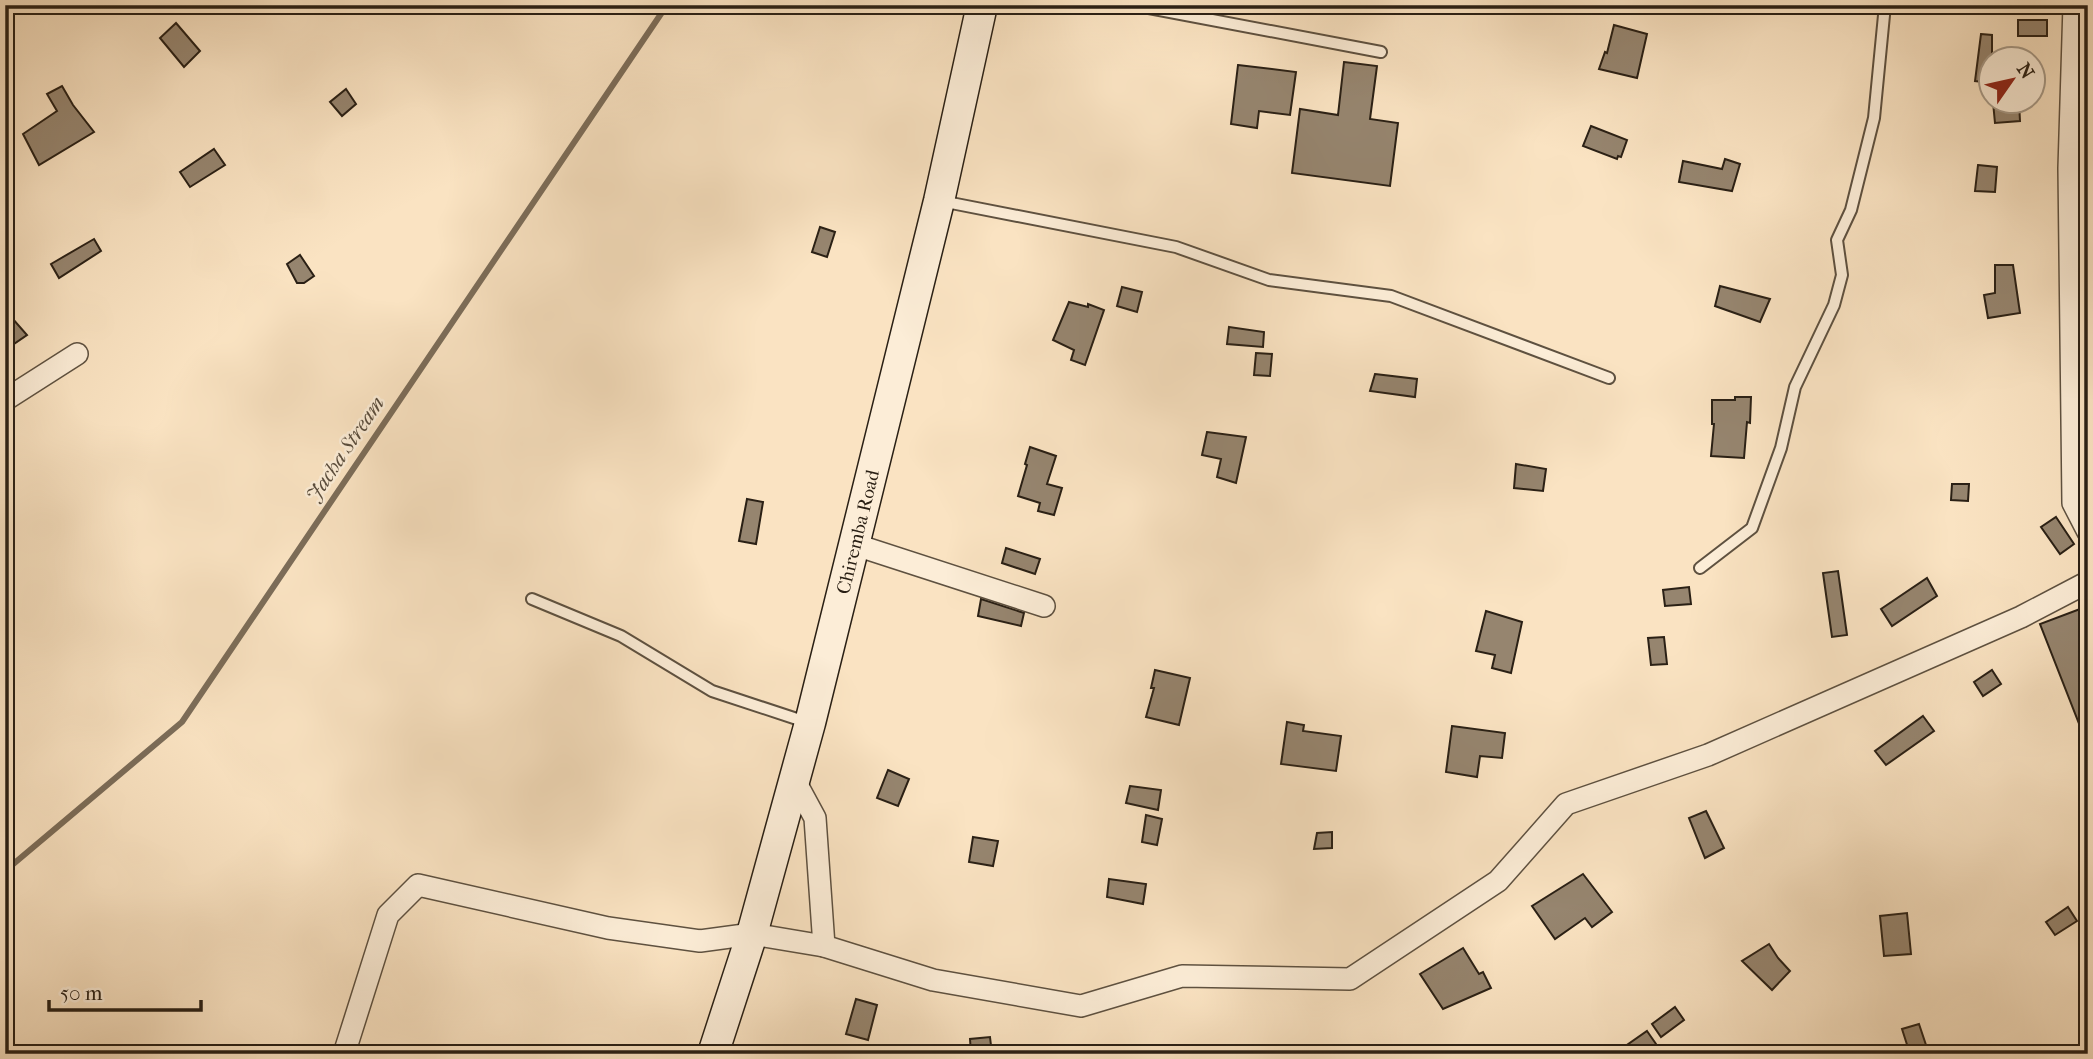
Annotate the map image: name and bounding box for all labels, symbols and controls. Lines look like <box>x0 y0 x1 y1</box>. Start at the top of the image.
north arrow <box>1978 46 2048 116</box>
text: N <box>2012 59 2039 84</box>
water label: Jacha Stream <box>301 391 389 506</box>
street label: Chiremba Road <box>832 467 884 596</box>
scale bar <box>49 968 201 1012</box>
text: 50 m <box>60 981 103 1005</box>

